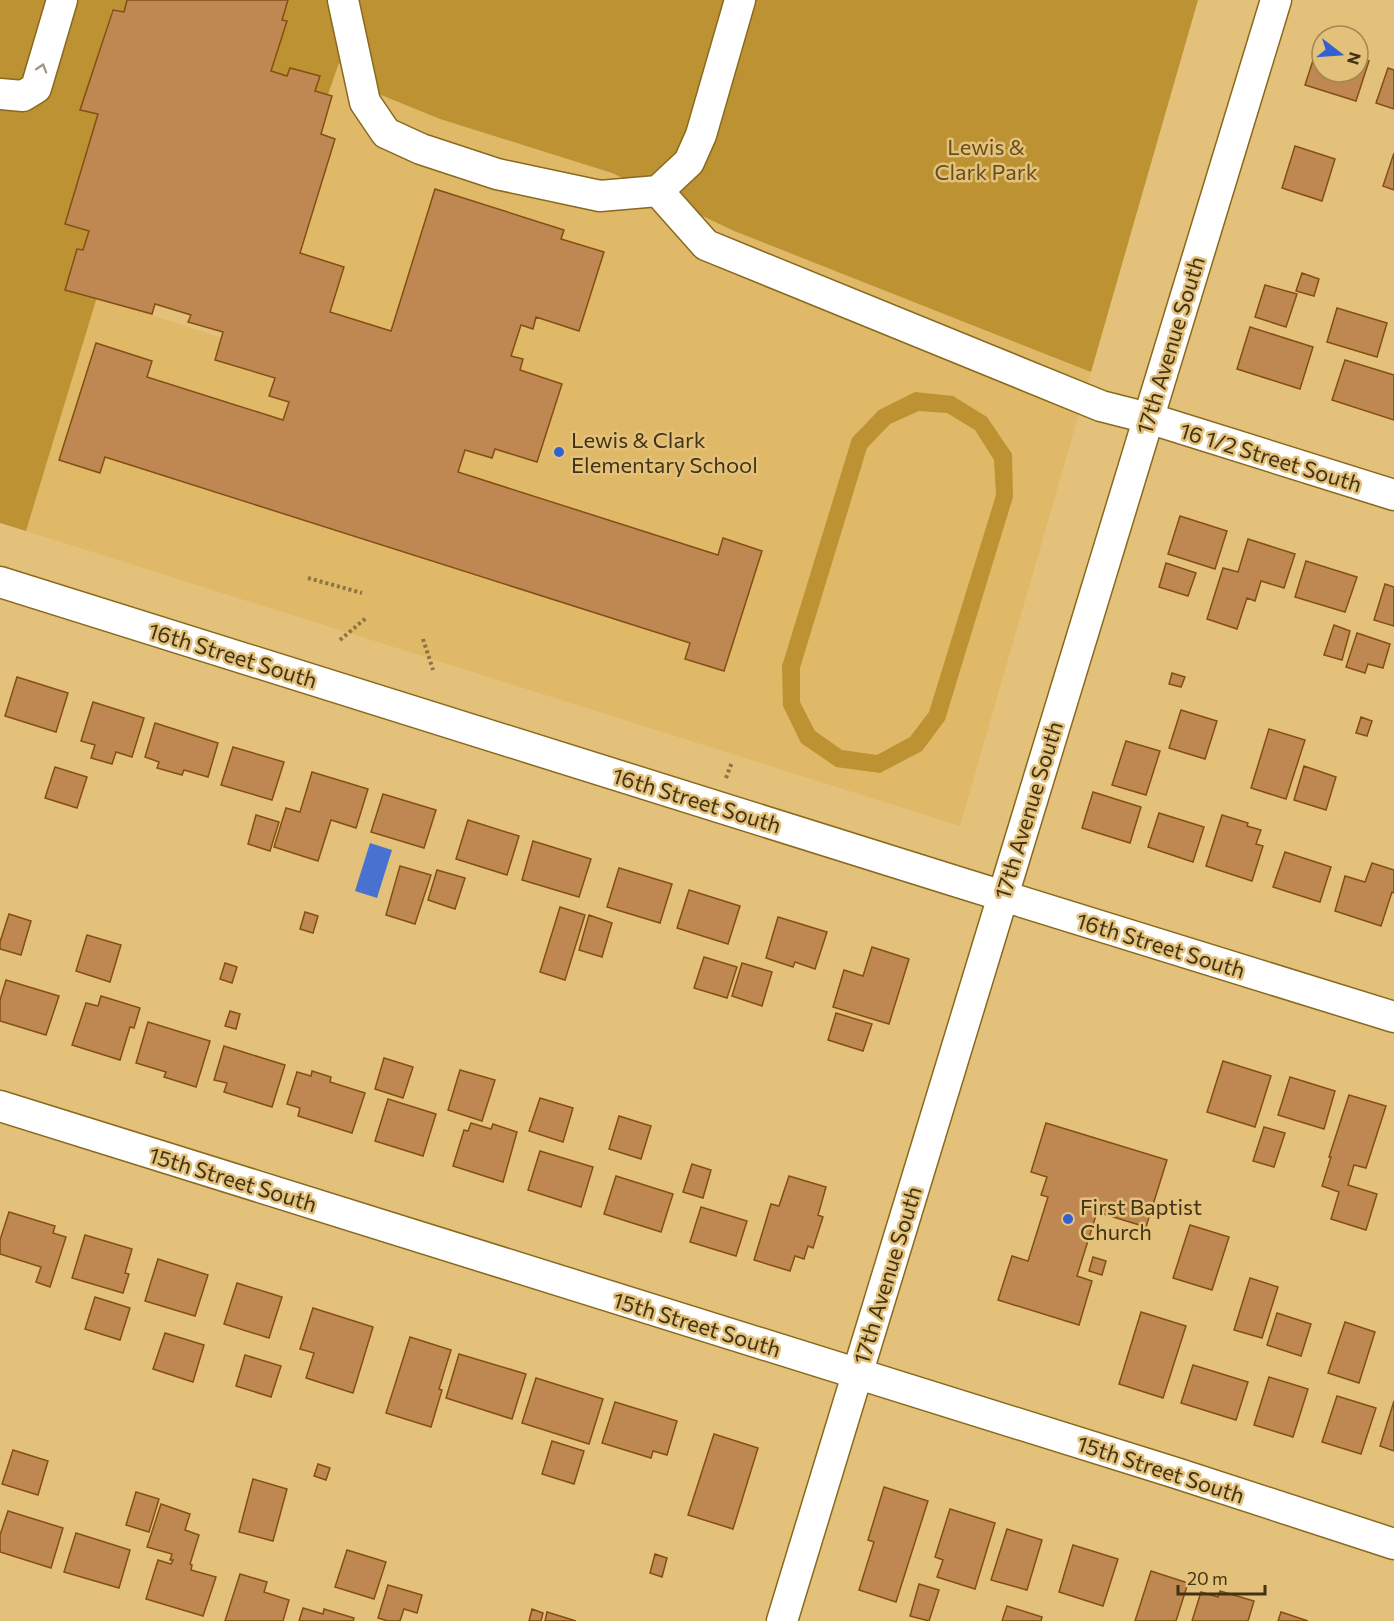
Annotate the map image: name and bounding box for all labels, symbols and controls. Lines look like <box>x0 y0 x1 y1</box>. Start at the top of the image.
north arrow <box>1310 24 1370 84</box>
text: N <box>1344 50 1366 67</box>
one-way arrow <box>35 63 47 74</box>
park label: Lewis & Clark Park <box>934 133 1038 185</box>
street label: 17th Avenue South <box>1130 253 1210 437</box>
street label: 16 1/2 Street South <box>1177 416 1365 498</box>
place label: Lewis & Clark Elementary School <box>571 426 758 478</box>
marker: Lewis & Clark Elementary School <box>552 445 566 459</box>
street label: 16th Street South <box>145 617 321 693</box>
street label: 17th Avenue South <box>988 718 1068 902</box>
street label: 16th Street South <box>609 762 785 838</box>
street label: 16th Street South <box>1073 907 1249 983</box>
street label: 15th Street South <box>146 1141 320 1217</box>
street label: 17th Avenue South <box>847 1183 927 1367</box>
place label: First Baptist Church <box>1080 1193 1202 1245</box>
marker: First Baptist Church <box>1061 1212 1075 1226</box>
street label: 15th Street South <box>610 1286 784 1362</box>
street label: 15th Street South <box>1074 1429 1248 1509</box>
scale bar <box>1178 1558 1265 1596</box>
text: 20 m <box>1187 1567 1228 1589</box>

